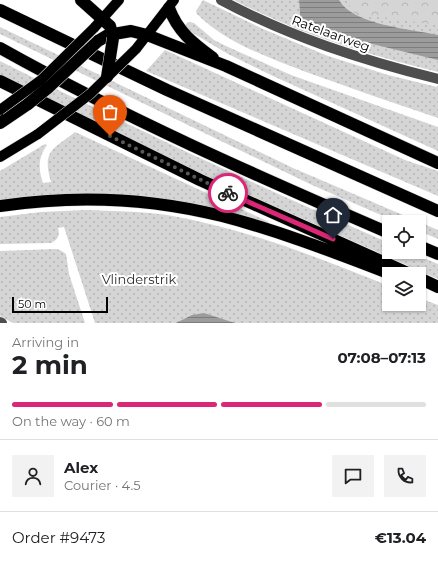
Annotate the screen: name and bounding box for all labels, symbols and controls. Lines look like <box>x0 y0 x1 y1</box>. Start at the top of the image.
street label: Ratelaarweg <box>290 11 372 55</box>
pin <box>93 95 127 136</box>
icon: bag <box>99 101 121 123</box>
courier <box>208 173 248 213</box>
icon: bike <box>217 182 239 204</box>
pin <box>316 198 350 239</box>
icon: home <box>322 204 344 226</box>
map controls <box>382 215 426 311</box>
button: locate <box>382 215 426 259</box>
button: layers <box>382 267 426 311</box>
park label: Vlinderstrik <box>102 271 176 287</box>
scale bar <box>12 295 108 314</box>
text: 50 m <box>18 297 46 311</box>
text: Arriving in <box>12 334 79 350</box>
text: 07:08–07:13 <box>337 348 426 367</box>
text: 2 min <box>12 349 88 381</box>
text: On the way · 60 m <box>12 413 130 429</box>
button: person <box>12 455 54 497</box>
button: chat <box>332 455 374 497</box>
button: phone <box>384 455 426 497</box>
text: Alex <box>64 458 98 477</box>
text: Courier · 4.5 <box>64 477 141 493</box>
text: Order #9473 <box>12 528 106 547</box>
text: €13.04 <box>375 528 426 547</box>

